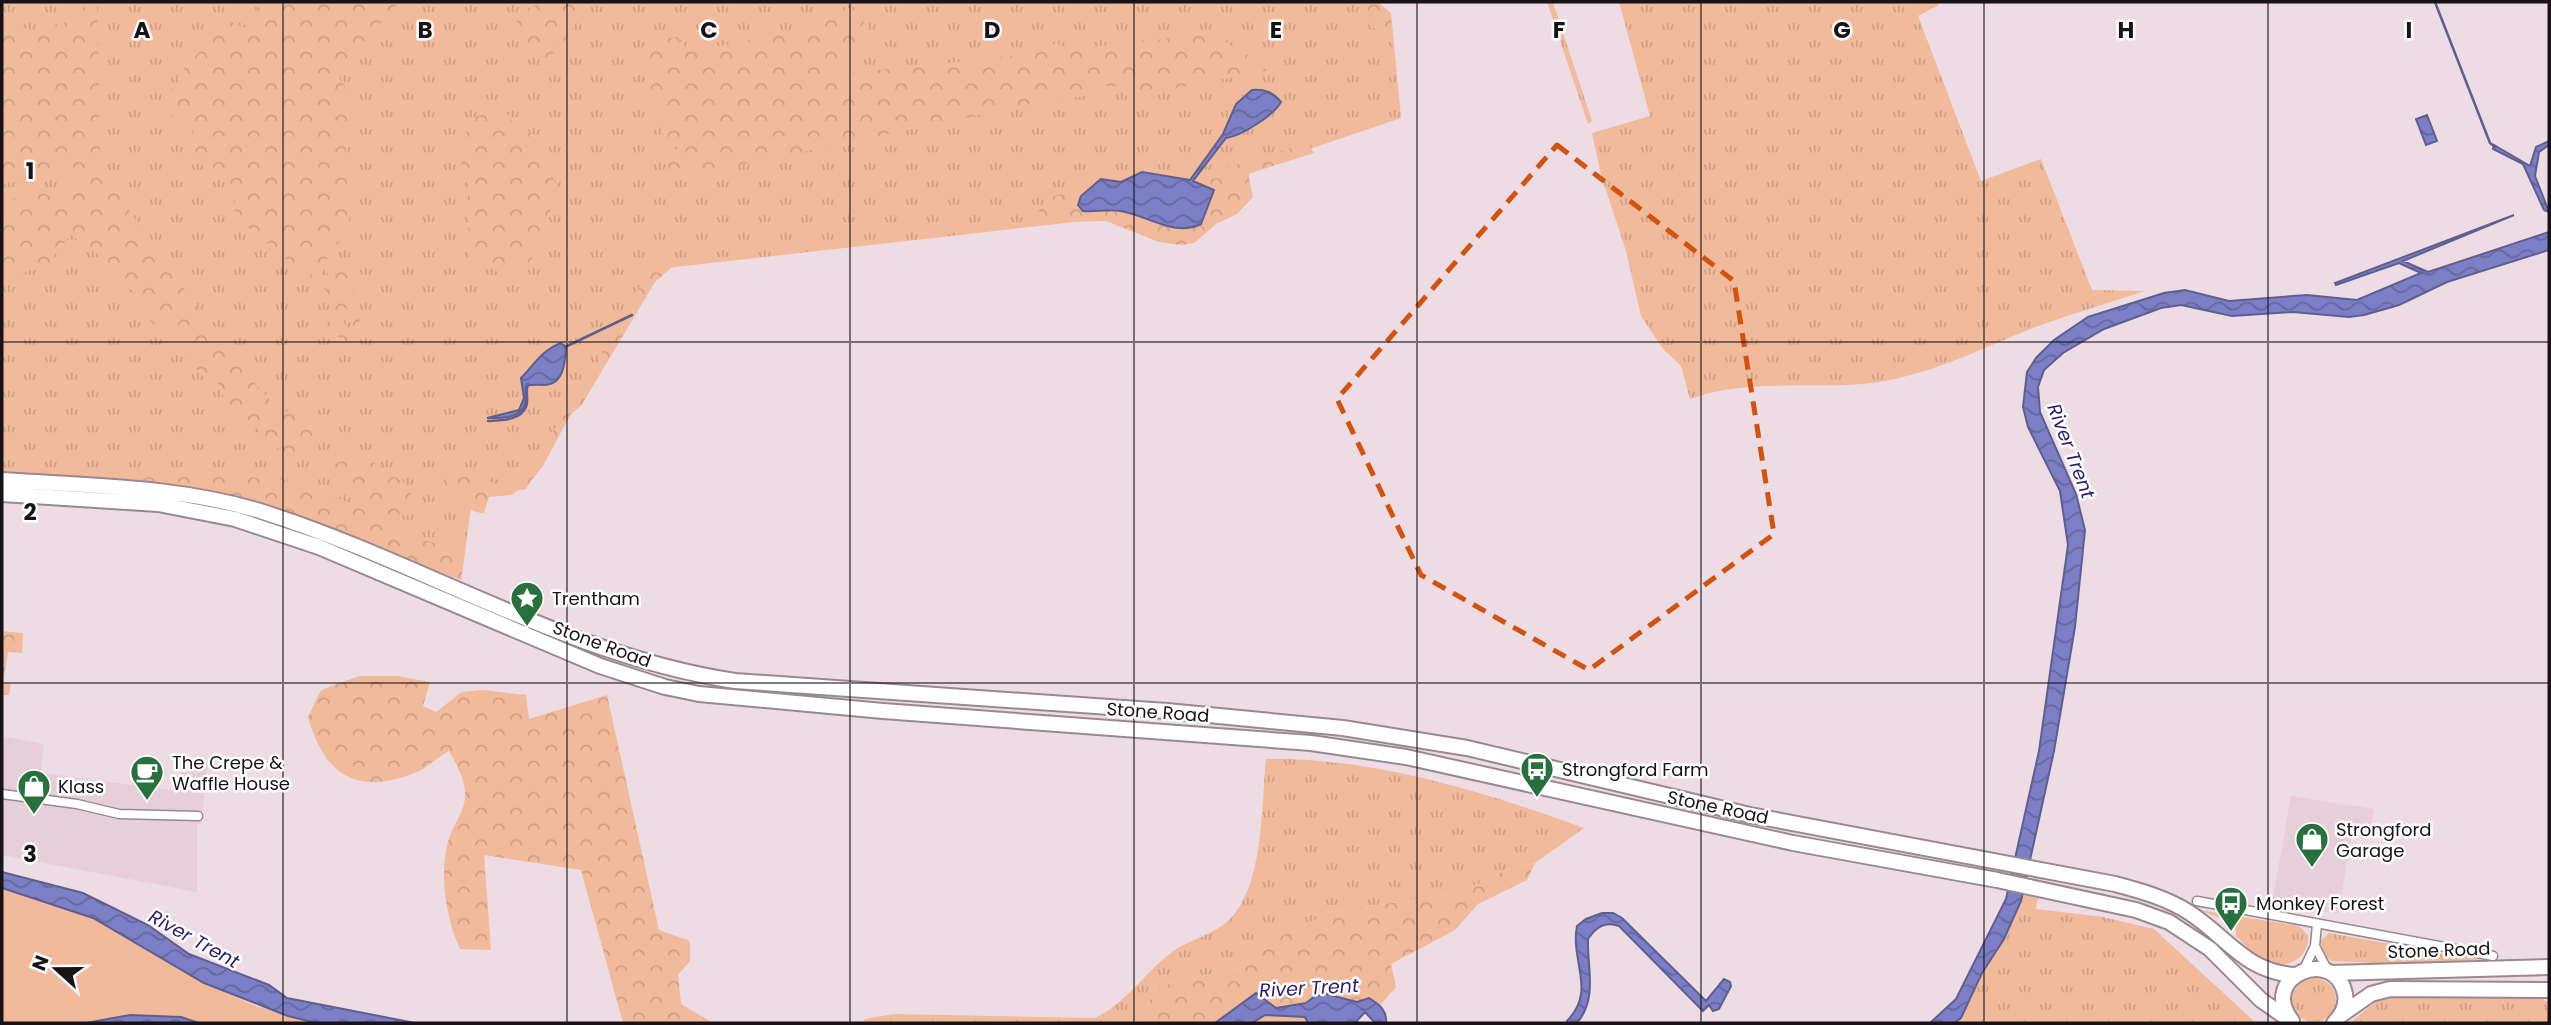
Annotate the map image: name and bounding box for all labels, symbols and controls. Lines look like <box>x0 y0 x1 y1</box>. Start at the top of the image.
text: A <box>134 14 151 46</box>
text: B <box>417 14 433 46</box>
text: C <box>700 14 718 46</box>
text: D <box>984 14 1000 46</box>
text: E <box>1270 14 1282 46</box>
text: F <box>1553 14 1565 46</box>
text: G <box>1833 14 1851 46</box>
text: H <box>2118 14 2134 46</box>
text: I <box>2406 14 2412 46</box>
text: 1 <box>26 155 34 187</box>
water label: River Trent <box>2041 400 2102 503</box>
text: 2 <box>23 496 37 528</box>
place icon: Trentham <box>508 579 546 628</box>
place label: Trentham <box>552 586 640 611</box>
street label: Stone Road <box>549 615 655 673</box>
street label: Stone Road <box>1106 696 1210 728</box>
place label: The Crepe & Waffle House <box>172 750 290 796</box>
bus stop icon: Strongford Farm <box>1518 750 1556 799</box>
cafe icon: The Crepe & Waffle House <box>128 753 166 802</box>
place label: Strongford Farm <box>1562 757 1709 782</box>
shop icon: Klass <box>15 767 53 816</box>
place label: Klass <box>58 774 104 799</box>
street label: Stone Road <box>1665 784 1771 830</box>
place label: Strongford Garage <box>2336 817 2431 863</box>
shop icon: Strongford Garage <box>2293 820 2331 869</box>
text: 3 <box>23 838 37 870</box>
bus stop icon: Monkey Forest <box>2212 884 2250 933</box>
place label: Monkey Forest <box>2256 891 2384 916</box>
water label: River Trent <box>144 903 245 975</box>
north arrow <box>21 934 91 1004</box>
street label: Stone Road <box>2387 936 2491 964</box>
text: N <box>25 952 56 975</box>
water label: River Trent <box>1259 972 1361 1004</box>

